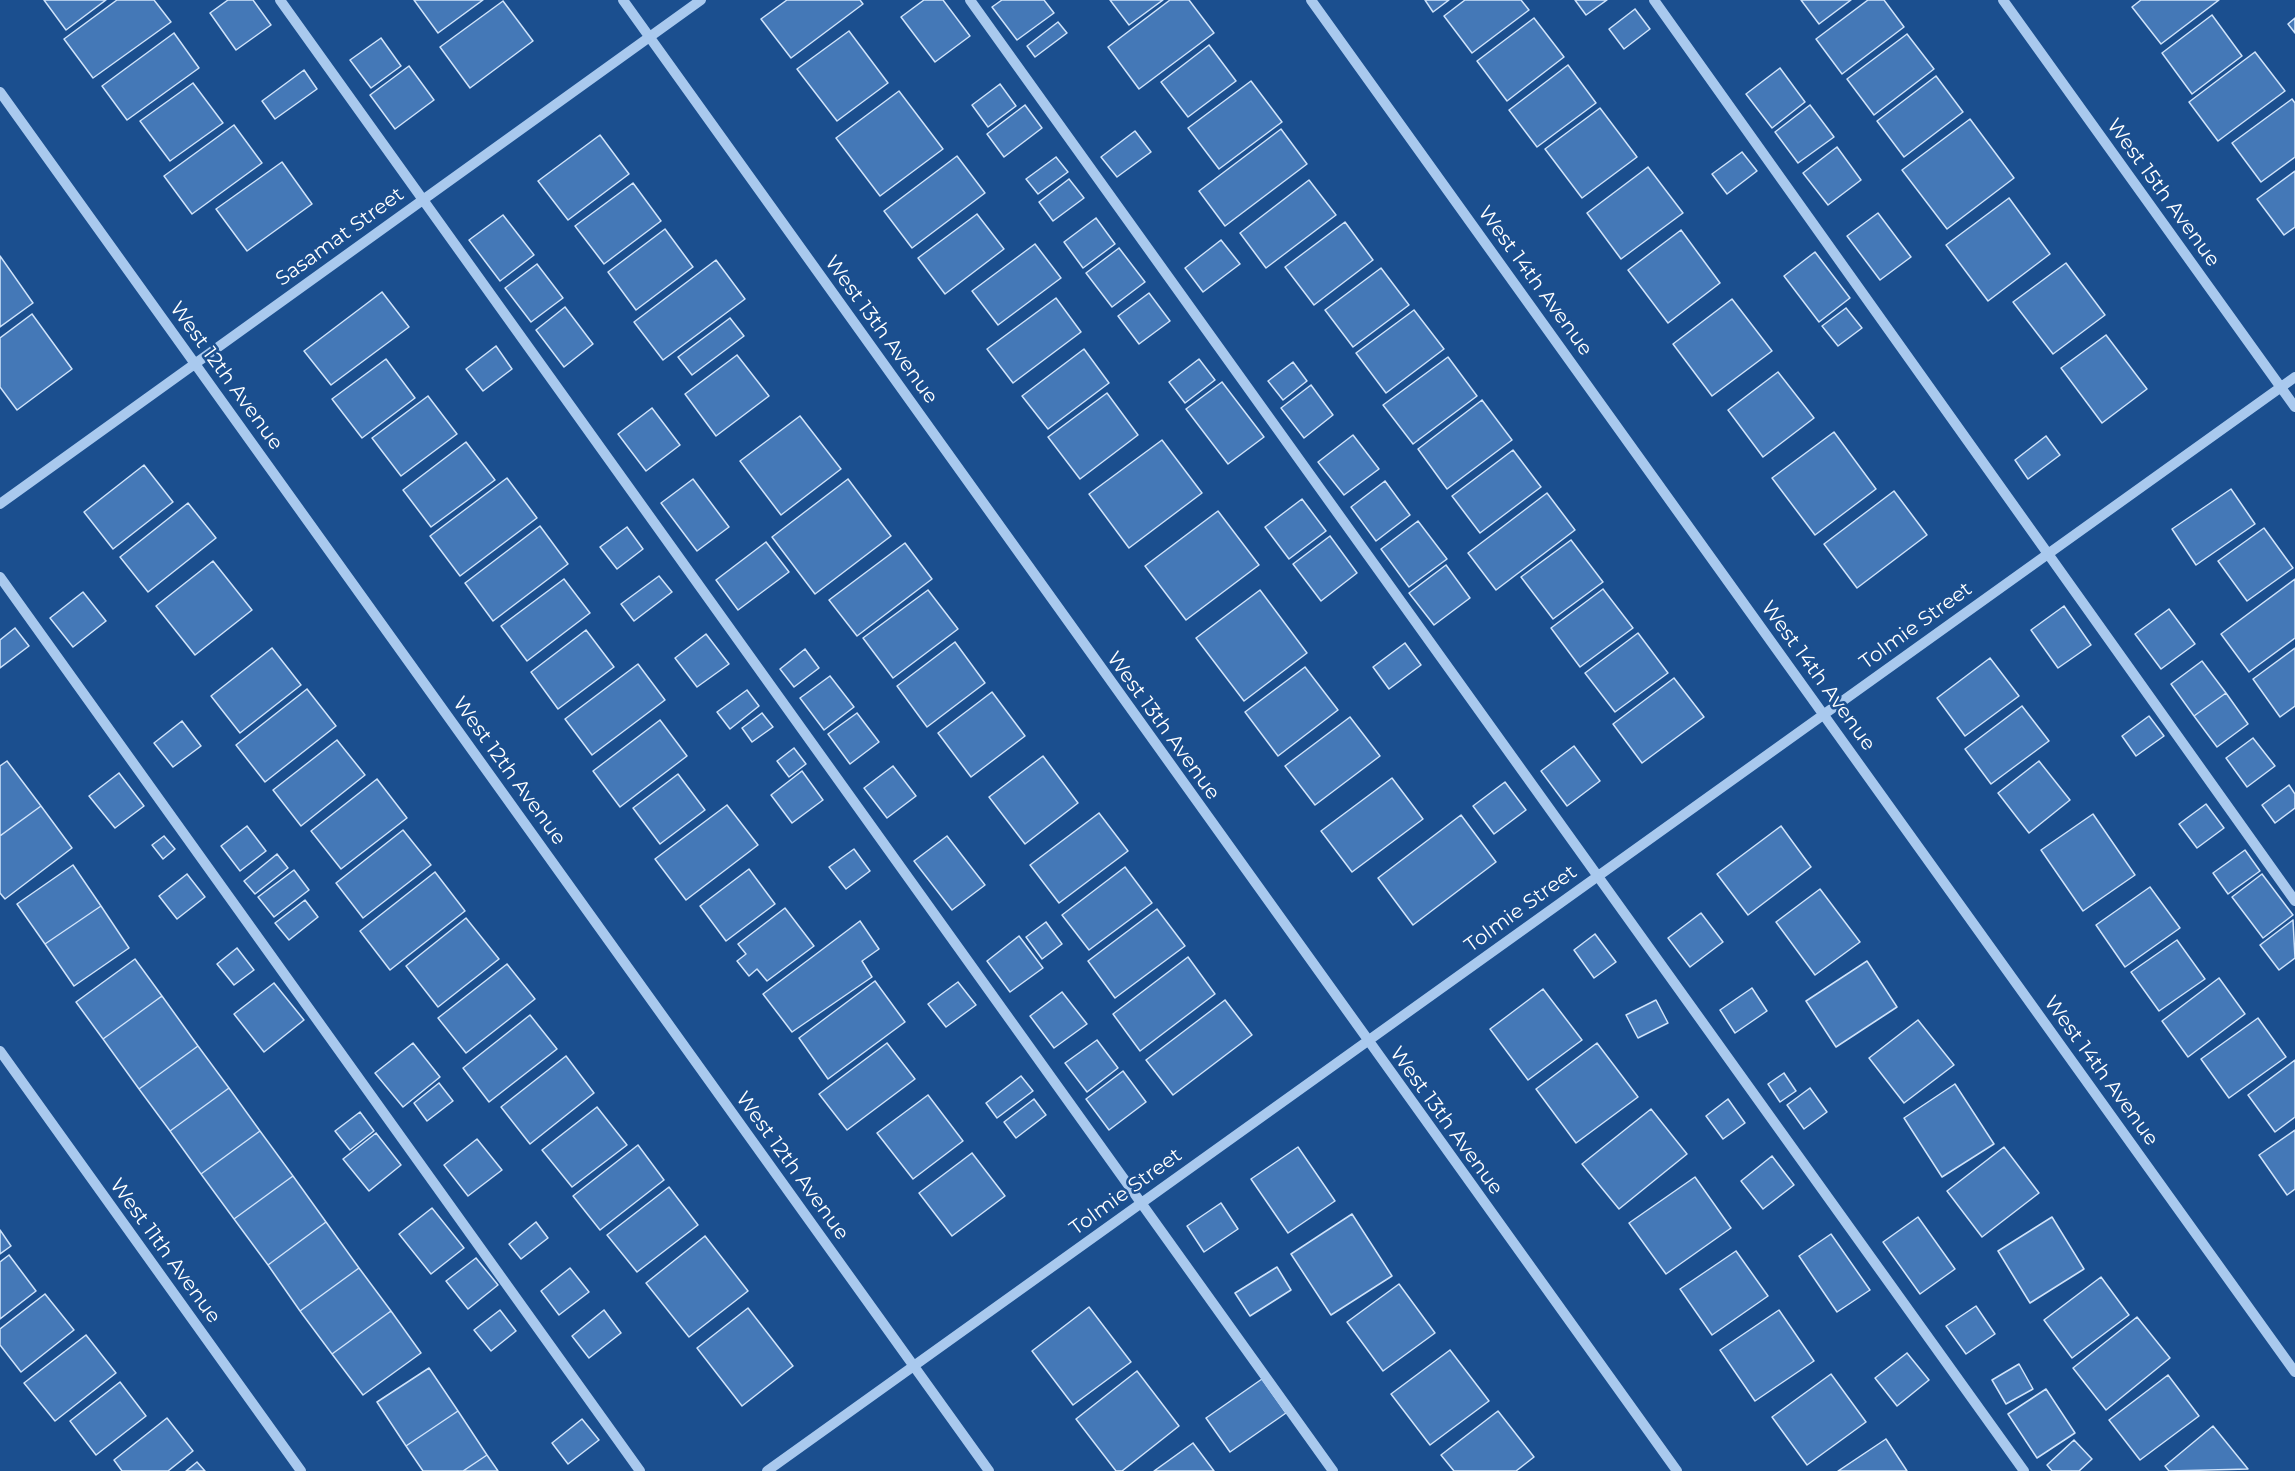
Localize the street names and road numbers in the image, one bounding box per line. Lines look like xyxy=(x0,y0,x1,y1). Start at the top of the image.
street label: West 15th Avenue xyxy=(2101,114,2225,272)
street label: Sasamat Street xyxy=(271,182,409,292)
street label: West 14th Avenue xyxy=(1473,201,1597,361)
street label: West 13th Avenue xyxy=(819,251,943,409)
street label: West 12th Avenue xyxy=(164,297,288,455)
street label: Tolmie Street xyxy=(1855,577,1977,675)
street label: West 14th Avenue xyxy=(1756,596,1880,756)
street label: West 13th Avenue xyxy=(1101,647,1225,805)
street label: West 12th Avenue xyxy=(447,692,571,850)
street label: Tolmie Street xyxy=(1460,860,1582,958)
street label: West 14th Avenue xyxy=(2039,991,2163,1151)
street label: West 13th Avenue xyxy=(1384,1042,1508,1200)
street label: West 12th Avenue xyxy=(730,1087,854,1245)
street label: Tolmie Street xyxy=(1065,1143,1187,1241)
street label: West 11th Avenue xyxy=(104,1174,226,1328)

